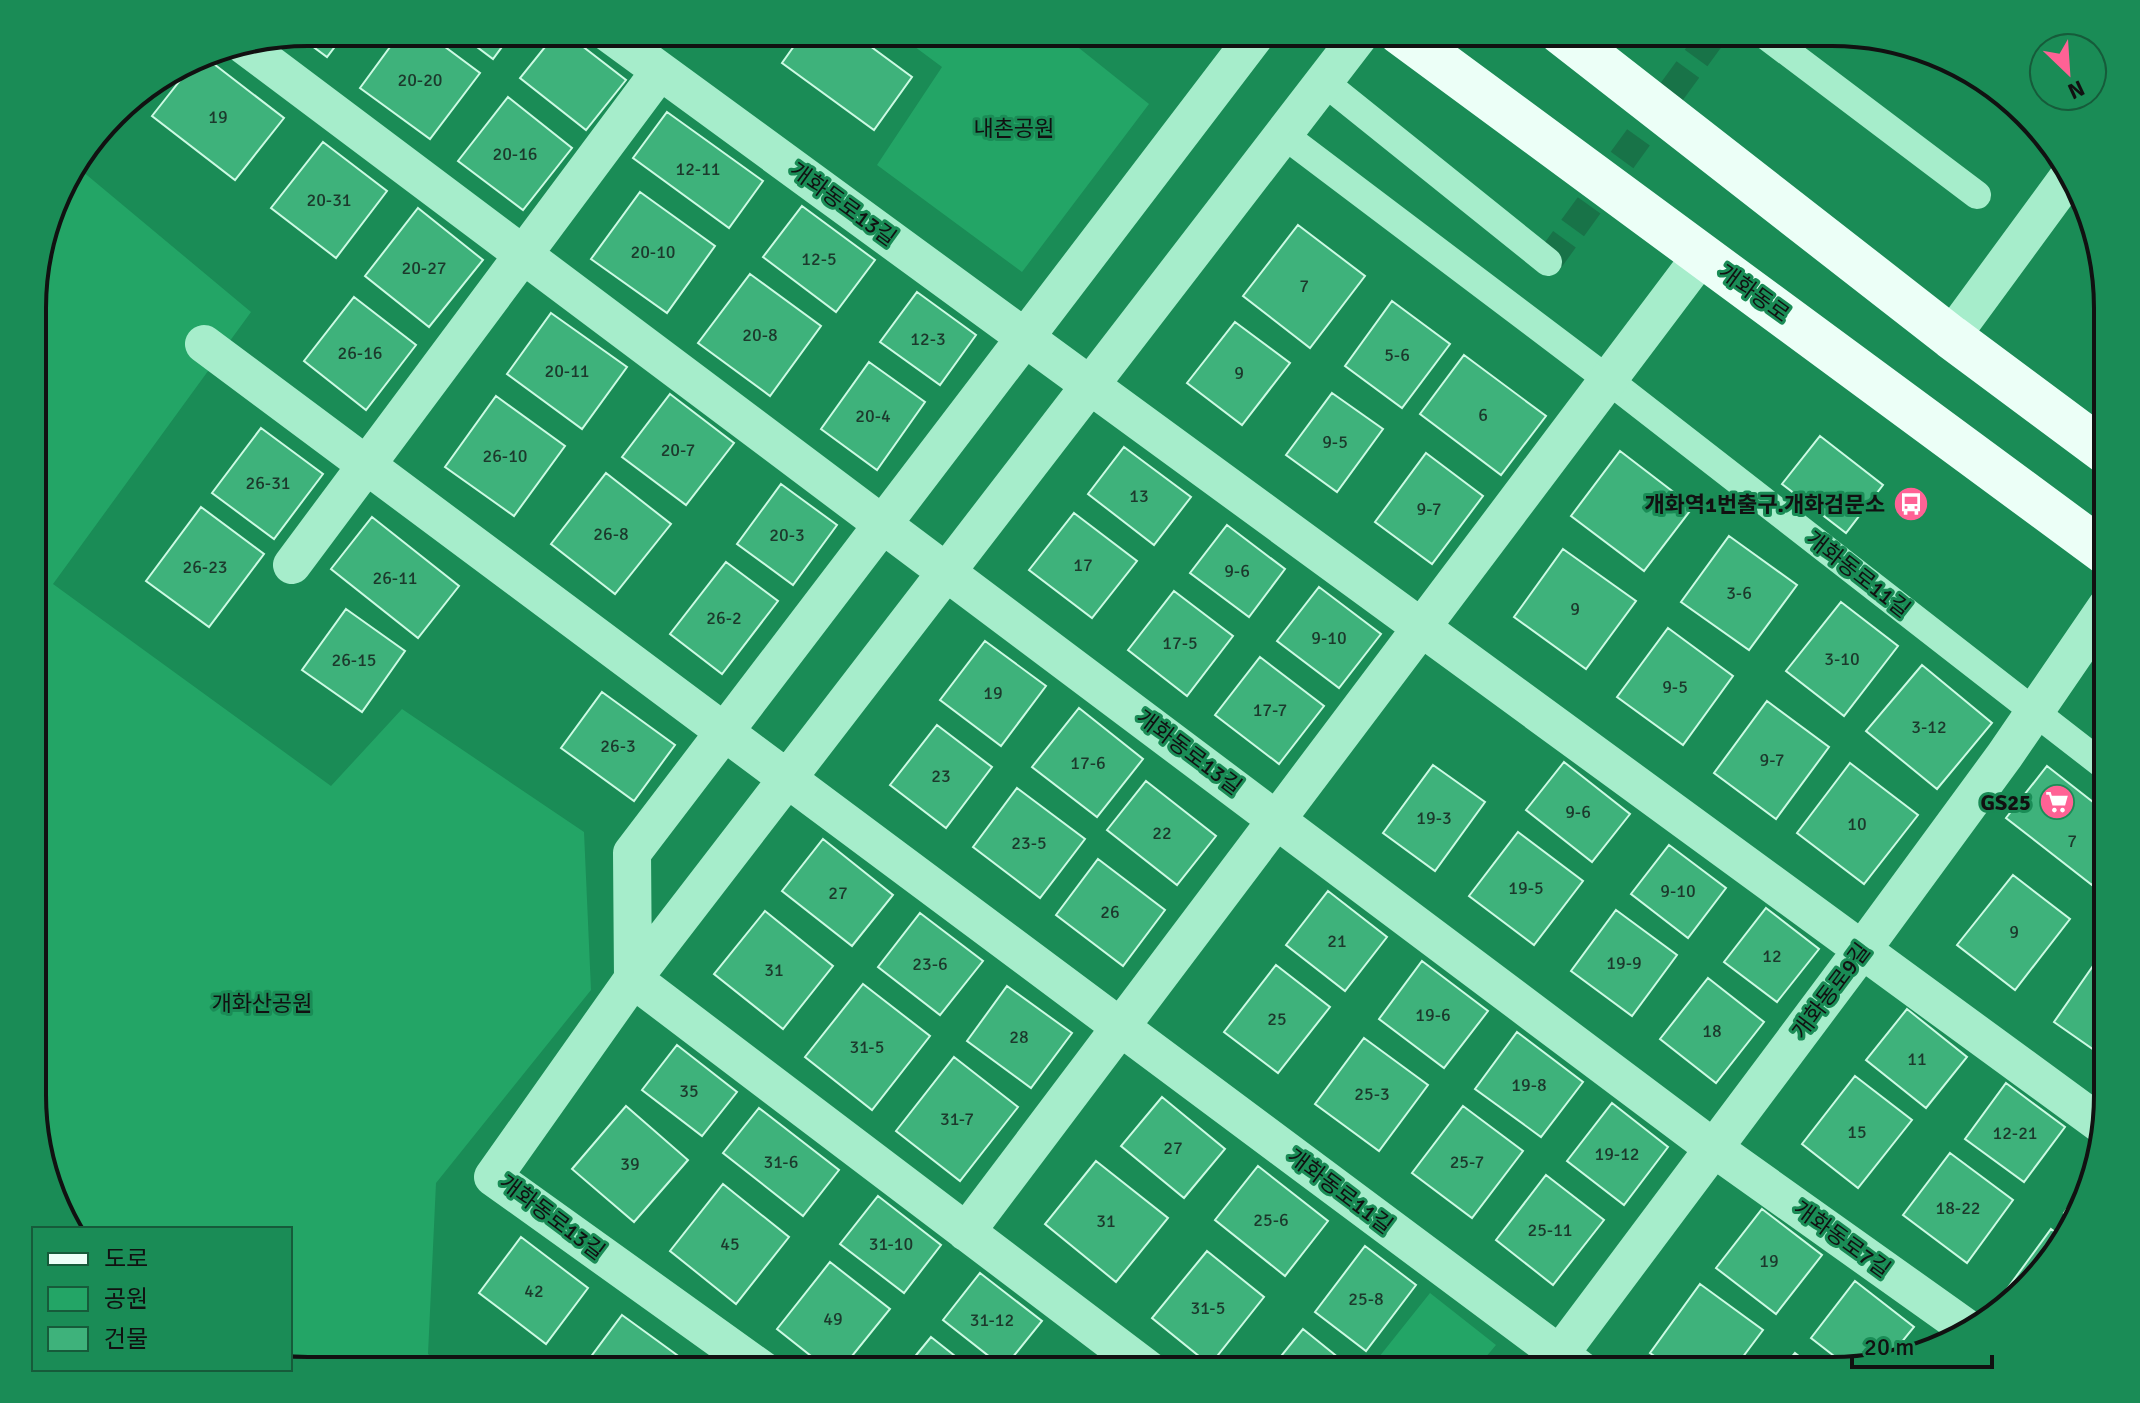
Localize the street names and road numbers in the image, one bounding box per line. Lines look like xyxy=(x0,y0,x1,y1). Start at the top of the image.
street label: 개화동로13길 xyxy=(785,156,901,252)
street label: 개화동로 xyxy=(1713,258,1795,328)
street label: 개화동로11길 xyxy=(1800,525,1916,623)
street label: 개화동로13길 xyxy=(1131,704,1247,800)
street label: 개화동로9길 xyxy=(1786,938,1876,1044)
street label: 개화동로11길 xyxy=(1282,1143,1398,1239)
street label: 개화동로13길 xyxy=(494,1169,610,1265)
street label: 개화동로7길 xyxy=(1788,1195,1896,1283)

